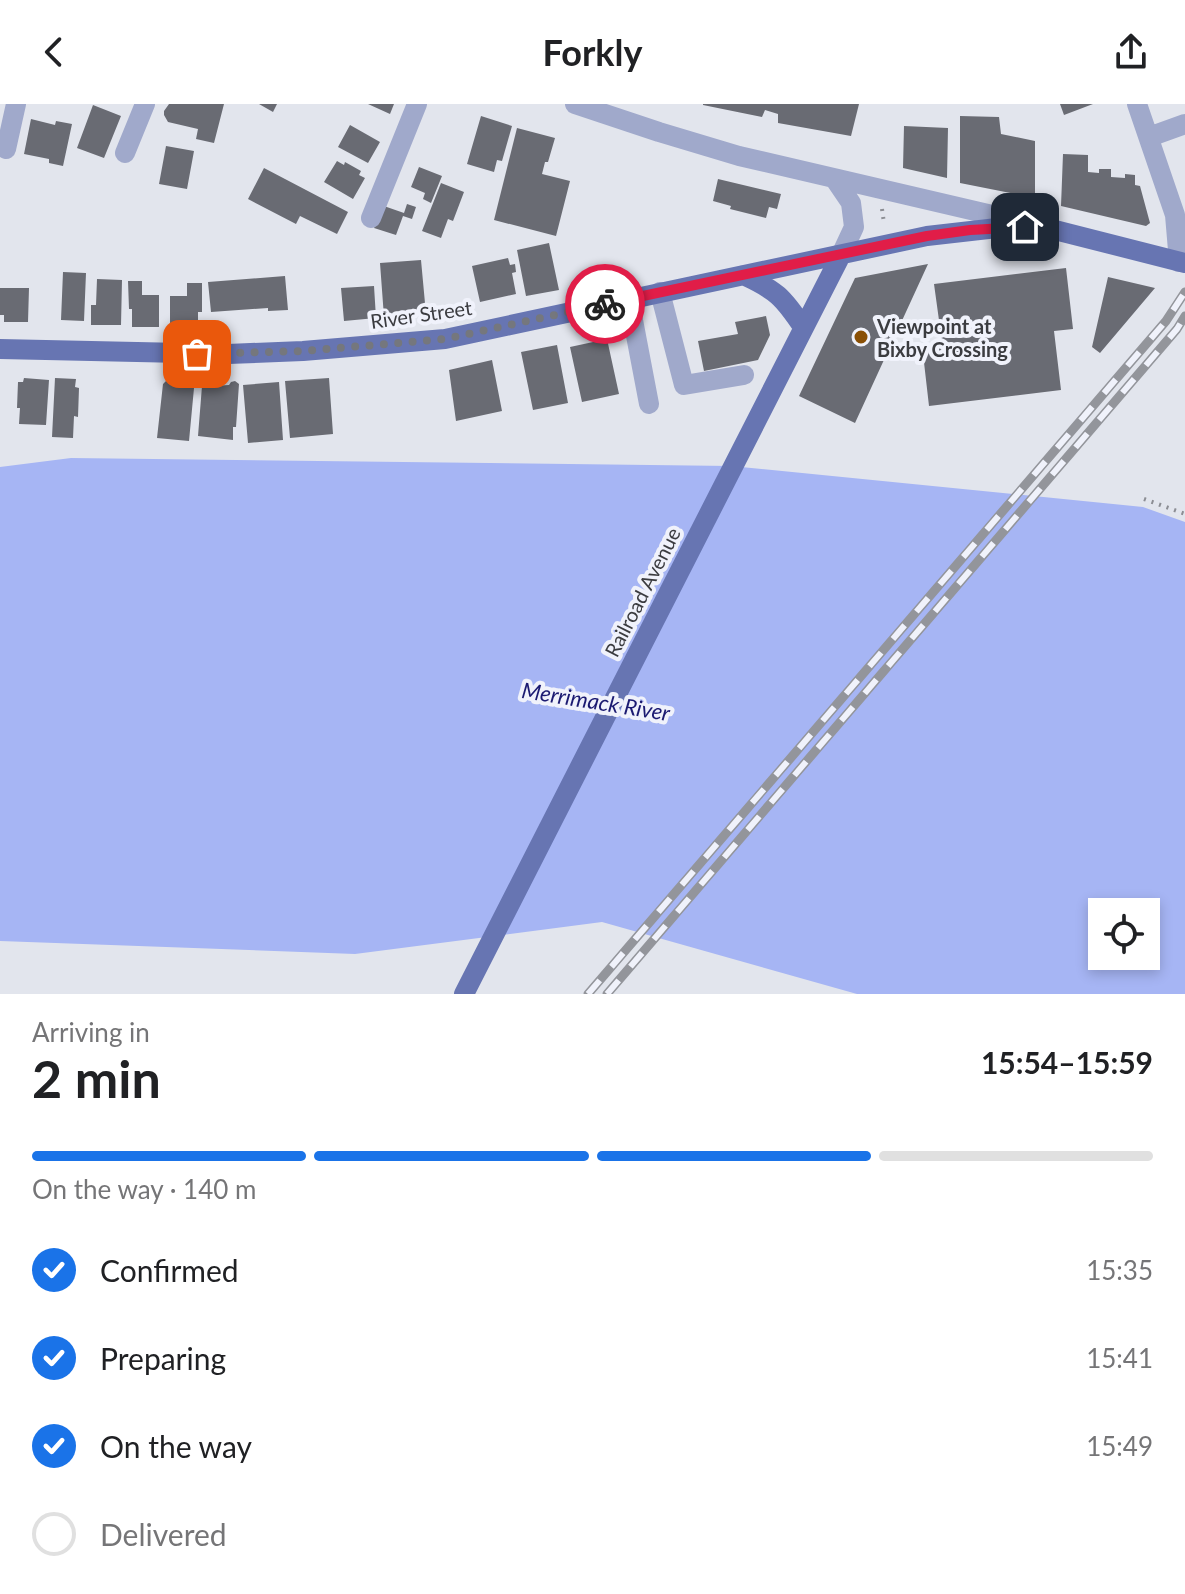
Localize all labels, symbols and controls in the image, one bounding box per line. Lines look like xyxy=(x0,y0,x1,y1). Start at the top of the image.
icon: back xyxy=(32,30,76,74)
text: Forkly xyxy=(542,30,643,74)
icon: share xyxy=(1109,30,1153,74)
pin xyxy=(991,193,1059,261)
icon: home xyxy=(1003,205,1047,249)
courier xyxy=(565,264,645,344)
icon: bike xyxy=(583,282,627,326)
street label: River Street xyxy=(369,295,473,333)
place label: Viewpoint at Bixby Crossing xyxy=(876,314,1008,361)
pin xyxy=(163,320,231,388)
marker: Viewpoint at Bixby Crossing xyxy=(852,328,870,346)
icon: bag xyxy=(175,332,219,376)
street label: Railroad Avenue xyxy=(599,523,685,661)
water label: Merrimack River xyxy=(520,676,672,726)
map controls xyxy=(1088,898,1160,970)
button: locate xyxy=(1088,898,1160,970)
text: Arriving in xyxy=(32,1016,150,1048)
text: 15:54–15:59 xyxy=(981,1044,1153,1080)
text: 2 min xyxy=(32,1047,161,1109)
text: On the way · 140 m xyxy=(32,1173,256,1205)
icon: check xyxy=(32,1248,76,1292)
text: Confirmed xyxy=(100,1252,239,1288)
text: 15:35 xyxy=(1086,1254,1153,1286)
icon: check xyxy=(32,1336,76,1380)
text: Preparing xyxy=(100,1340,226,1376)
text: 15:41 xyxy=(1086,1342,1153,1374)
icon: check xyxy=(32,1424,76,1468)
text: On the way xyxy=(100,1428,252,1464)
text: 15:49 xyxy=(1086,1430,1153,1462)
text: Delivered xyxy=(100,1516,227,1552)

